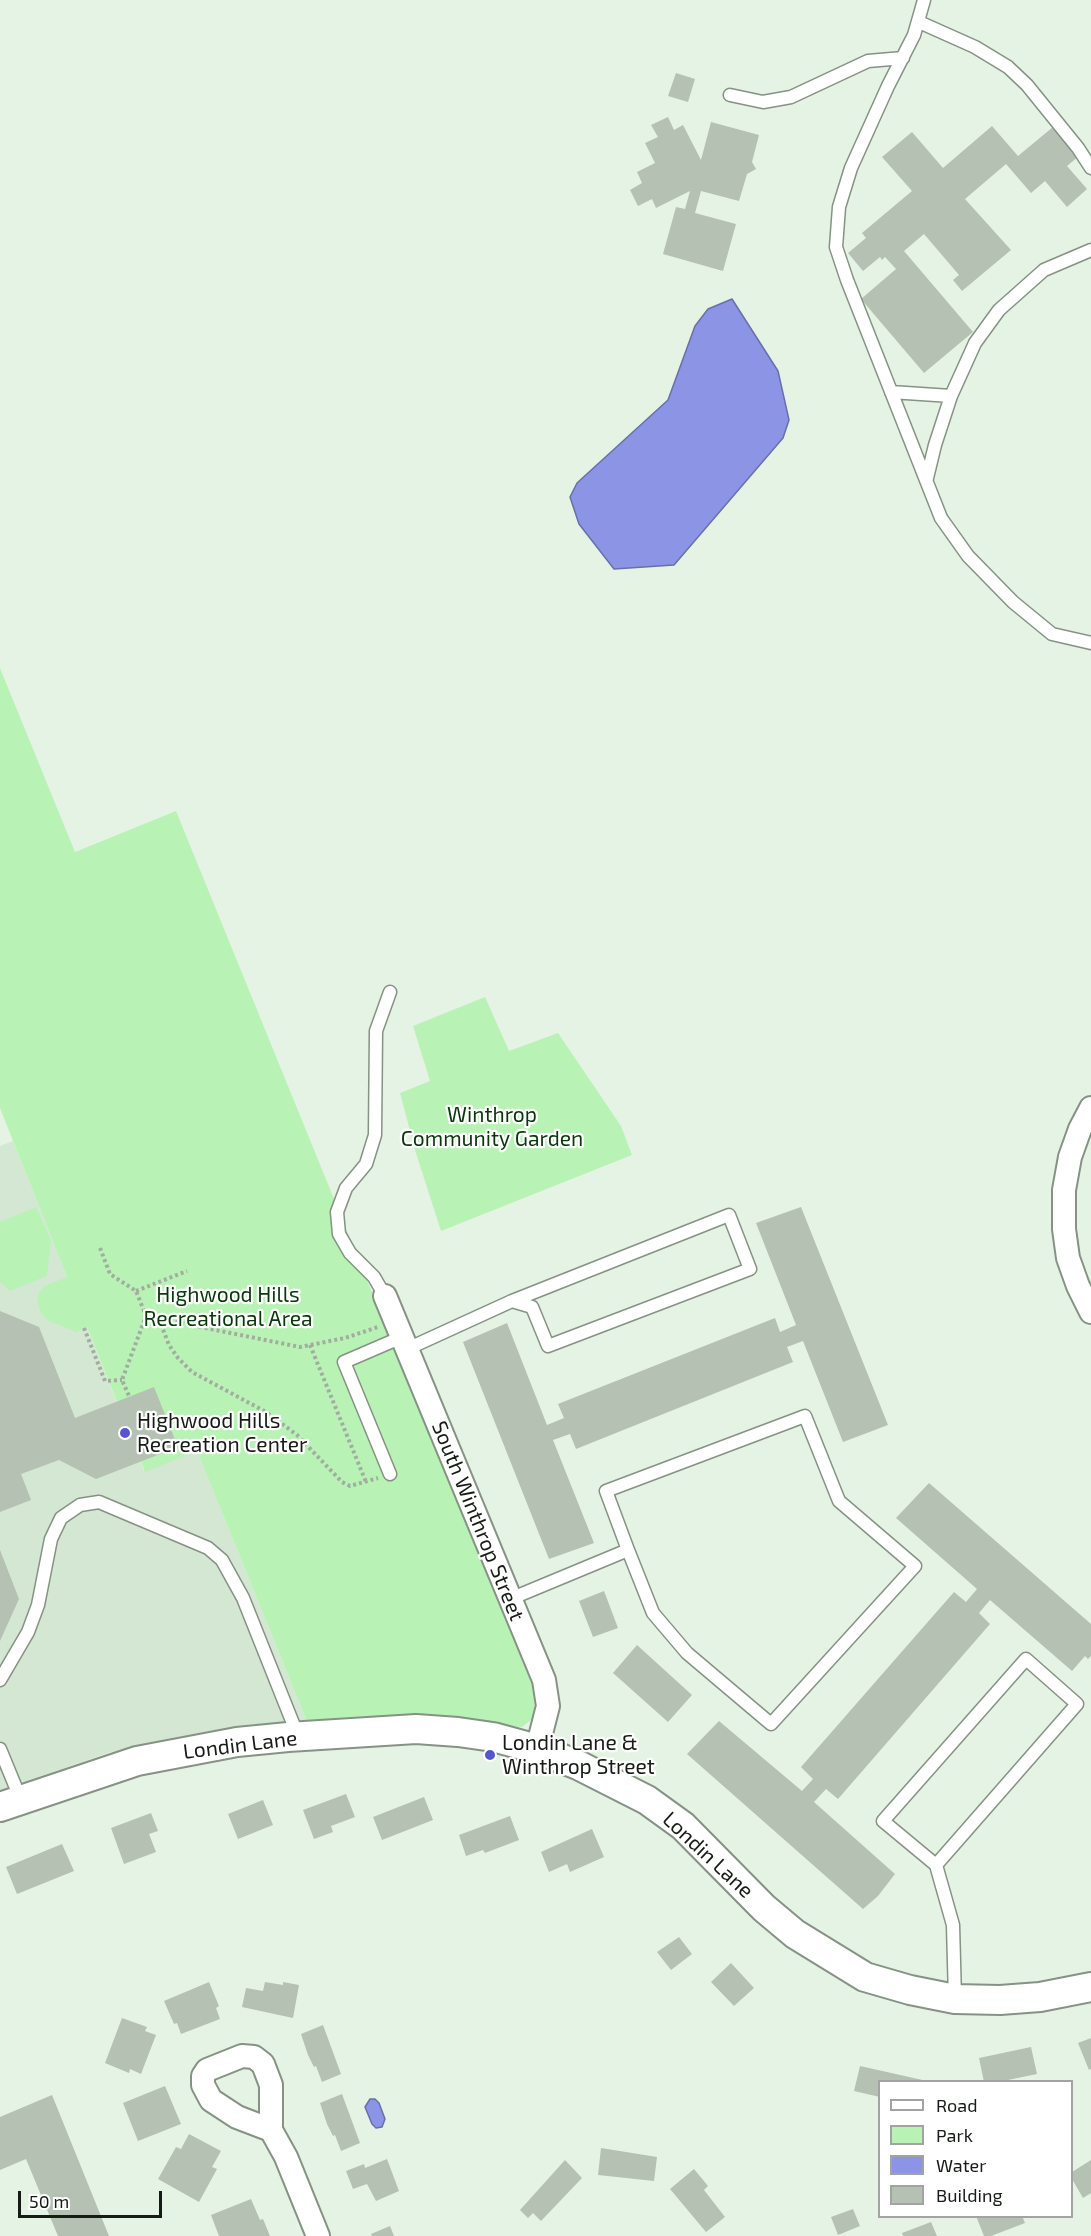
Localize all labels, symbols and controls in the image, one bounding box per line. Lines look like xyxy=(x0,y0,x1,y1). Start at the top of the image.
park label: Winthrop Community Garden xyxy=(401,1102,583,1152)
park label: Highwood Hills Recreational Area xyxy=(143,1282,313,1332)
place label: Highwood Hills Recreation Center xyxy=(137,1408,308,1458)
street label: South Winthrop Street xyxy=(426,1417,530,1625)
marker: Highwood Hills Recreation Center xyxy=(118,1426,132,1440)
street label: Londin Lane xyxy=(181,1725,299,1765)
place label: Londin Lane & Winthrop Street xyxy=(502,1730,655,1780)
marker: Londin Lane & Winthrop Street xyxy=(483,1748,497,1762)
street label: Londin Lane xyxy=(657,1807,759,1903)
legend xyxy=(878,2080,1073,2218)
text: Road xyxy=(936,2094,977,2116)
text: Park xyxy=(936,2124,973,2146)
text: Water xyxy=(936,2154,986,2176)
scale bar xyxy=(21,2179,165,2217)
text: Building xyxy=(936,2184,1003,2206)
text: 50 m xyxy=(29,2190,69,2212)

